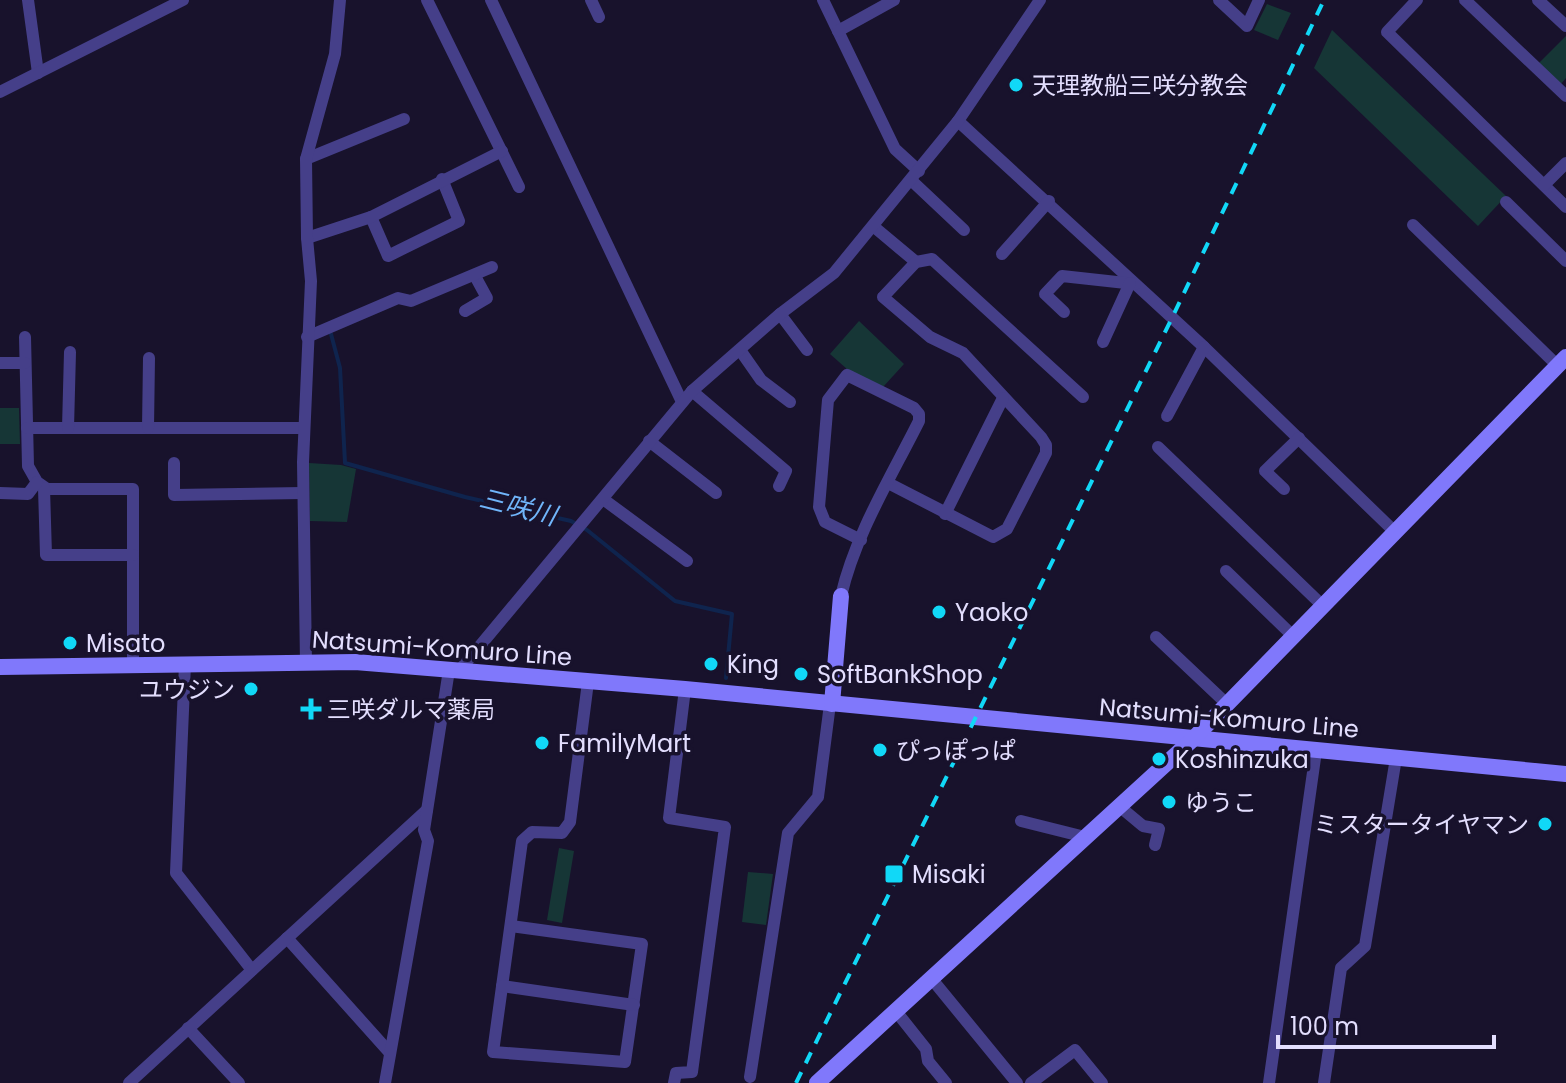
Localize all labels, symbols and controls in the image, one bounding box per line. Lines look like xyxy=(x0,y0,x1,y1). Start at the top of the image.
place label: 天理教船三咲分教会 xyxy=(1032,69,1248,102)
marker: 天理教船三咲分教会 xyxy=(1007,76,1025,94)
water label: 三咲川 xyxy=(476,480,563,535)
place label: Yaoko xyxy=(955,596,1028,629)
marker: Yaoko xyxy=(930,603,948,621)
street label: Natsumi-Komuro Line xyxy=(311,622,573,674)
place label: Misato xyxy=(86,627,165,660)
marker: Misato xyxy=(61,634,79,652)
place label: King xyxy=(727,648,779,681)
marker: King xyxy=(702,655,720,673)
place label: SoftBankShop xyxy=(817,658,983,691)
marker: SoftBankShop xyxy=(792,665,810,683)
place label: ユウジン xyxy=(139,673,235,706)
marker: ユウジン xyxy=(242,680,260,698)
street label: Natsumi-Komuro Line xyxy=(1098,690,1360,746)
place label: 三咲ダルマ薬局 xyxy=(327,693,495,726)
marker: 三咲ダルマ薬局 xyxy=(302,700,320,718)
place label: FamilyMart xyxy=(558,727,691,760)
marker: FamilyMart xyxy=(533,734,551,752)
place label: ぴっぽっぱ xyxy=(896,734,1016,767)
marker: ぴっぽっぱ xyxy=(871,741,889,759)
place label: Koshinzuka xyxy=(1175,743,1309,776)
marker: Koshinzuka xyxy=(1150,750,1168,768)
place label: ゆうこ xyxy=(1185,786,1257,819)
marker: ゆうこ xyxy=(1160,793,1178,811)
place label: ミスタータイヤマン xyxy=(1314,808,1529,841)
marker: ミスタータイヤマン xyxy=(1536,815,1554,833)
place label: Misaki xyxy=(912,858,986,891)
marker: Misaki xyxy=(883,863,905,885)
scale bar xyxy=(1278,999,1494,1049)
text: 100 m xyxy=(1290,1010,1359,1043)

